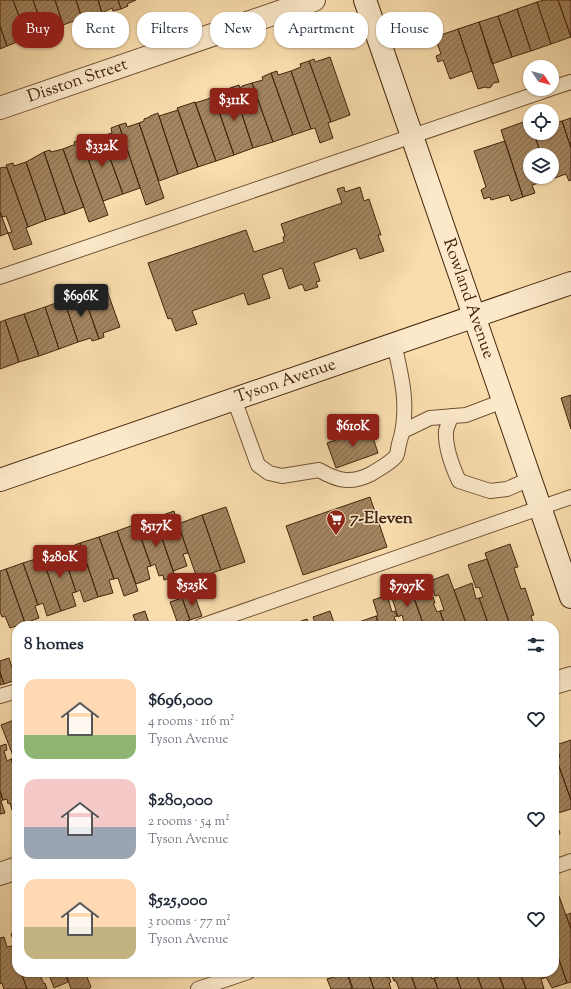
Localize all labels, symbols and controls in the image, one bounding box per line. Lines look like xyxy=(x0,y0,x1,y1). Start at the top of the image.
chip: Buy xyxy=(12,12,64,48)
chip: Rent xyxy=(72,12,129,48)
chip: Filters xyxy=(137,12,202,48)
chip: New xyxy=(210,12,266,48)
chip: Apartment xyxy=(274,12,368,48)
chip: House xyxy=(376,12,443,48)
street label: Disston Street xyxy=(24,53,131,110)
north arrow xyxy=(523,60,559,96)
map controls xyxy=(523,60,559,184)
pin: $311K xyxy=(206,88,262,122)
text: $311K xyxy=(219,92,249,110)
button: locate xyxy=(523,104,559,140)
pin: $332K xyxy=(74,134,130,168)
text: $332K xyxy=(86,138,118,156)
button: layers xyxy=(523,148,559,184)
street label: Rowland Avenue xyxy=(436,235,500,362)
pin: $696K xyxy=(53,284,109,318)
text: $696K xyxy=(63,288,99,306)
street label: Tyson Avenue xyxy=(232,353,339,410)
pin: $610K xyxy=(325,414,381,448)
text: $610K xyxy=(336,418,370,436)
place label: 7-Eleven xyxy=(350,507,414,531)
supermarket icon: 7-Eleven xyxy=(325,508,347,536)
pin: $517K xyxy=(128,514,184,548)
text: $517K xyxy=(140,518,172,536)
pin: $280K xyxy=(32,545,88,579)
text: $280K xyxy=(42,549,78,567)
pin: $525K xyxy=(164,573,220,607)
pin: $797K xyxy=(379,574,435,608)
text: $525K xyxy=(176,577,208,595)
text: $797K xyxy=(389,578,425,596)
text: 8 homes xyxy=(24,633,84,657)
icon: filters xyxy=(525,634,547,656)
text: $696,000 xyxy=(148,689,213,713)
icon: home xyxy=(56,695,104,743)
icon: heart xyxy=(525,708,547,730)
text: 4 rooms · 116 m² xyxy=(148,713,234,731)
text: Tyson Avenue xyxy=(148,731,229,749)
text: $280,000 xyxy=(148,789,213,813)
icon: home xyxy=(56,795,104,843)
icon: heart xyxy=(525,808,547,830)
text: 2 rooms · 54 m² xyxy=(148,813,230,831)
text: Tyson Avenue xyxy=(148,831,229,849)
text: $525,000 xyxy=(148,889,207,913)
icon: home xyxy=(56,895,104,943)
icon: heart xyxy=(525,908,547,930)
text: 3 rooms · 77 m² xyxy=(148,913,231,931)
text: Tyson Avenue xyxy=(148,931,229,949)

